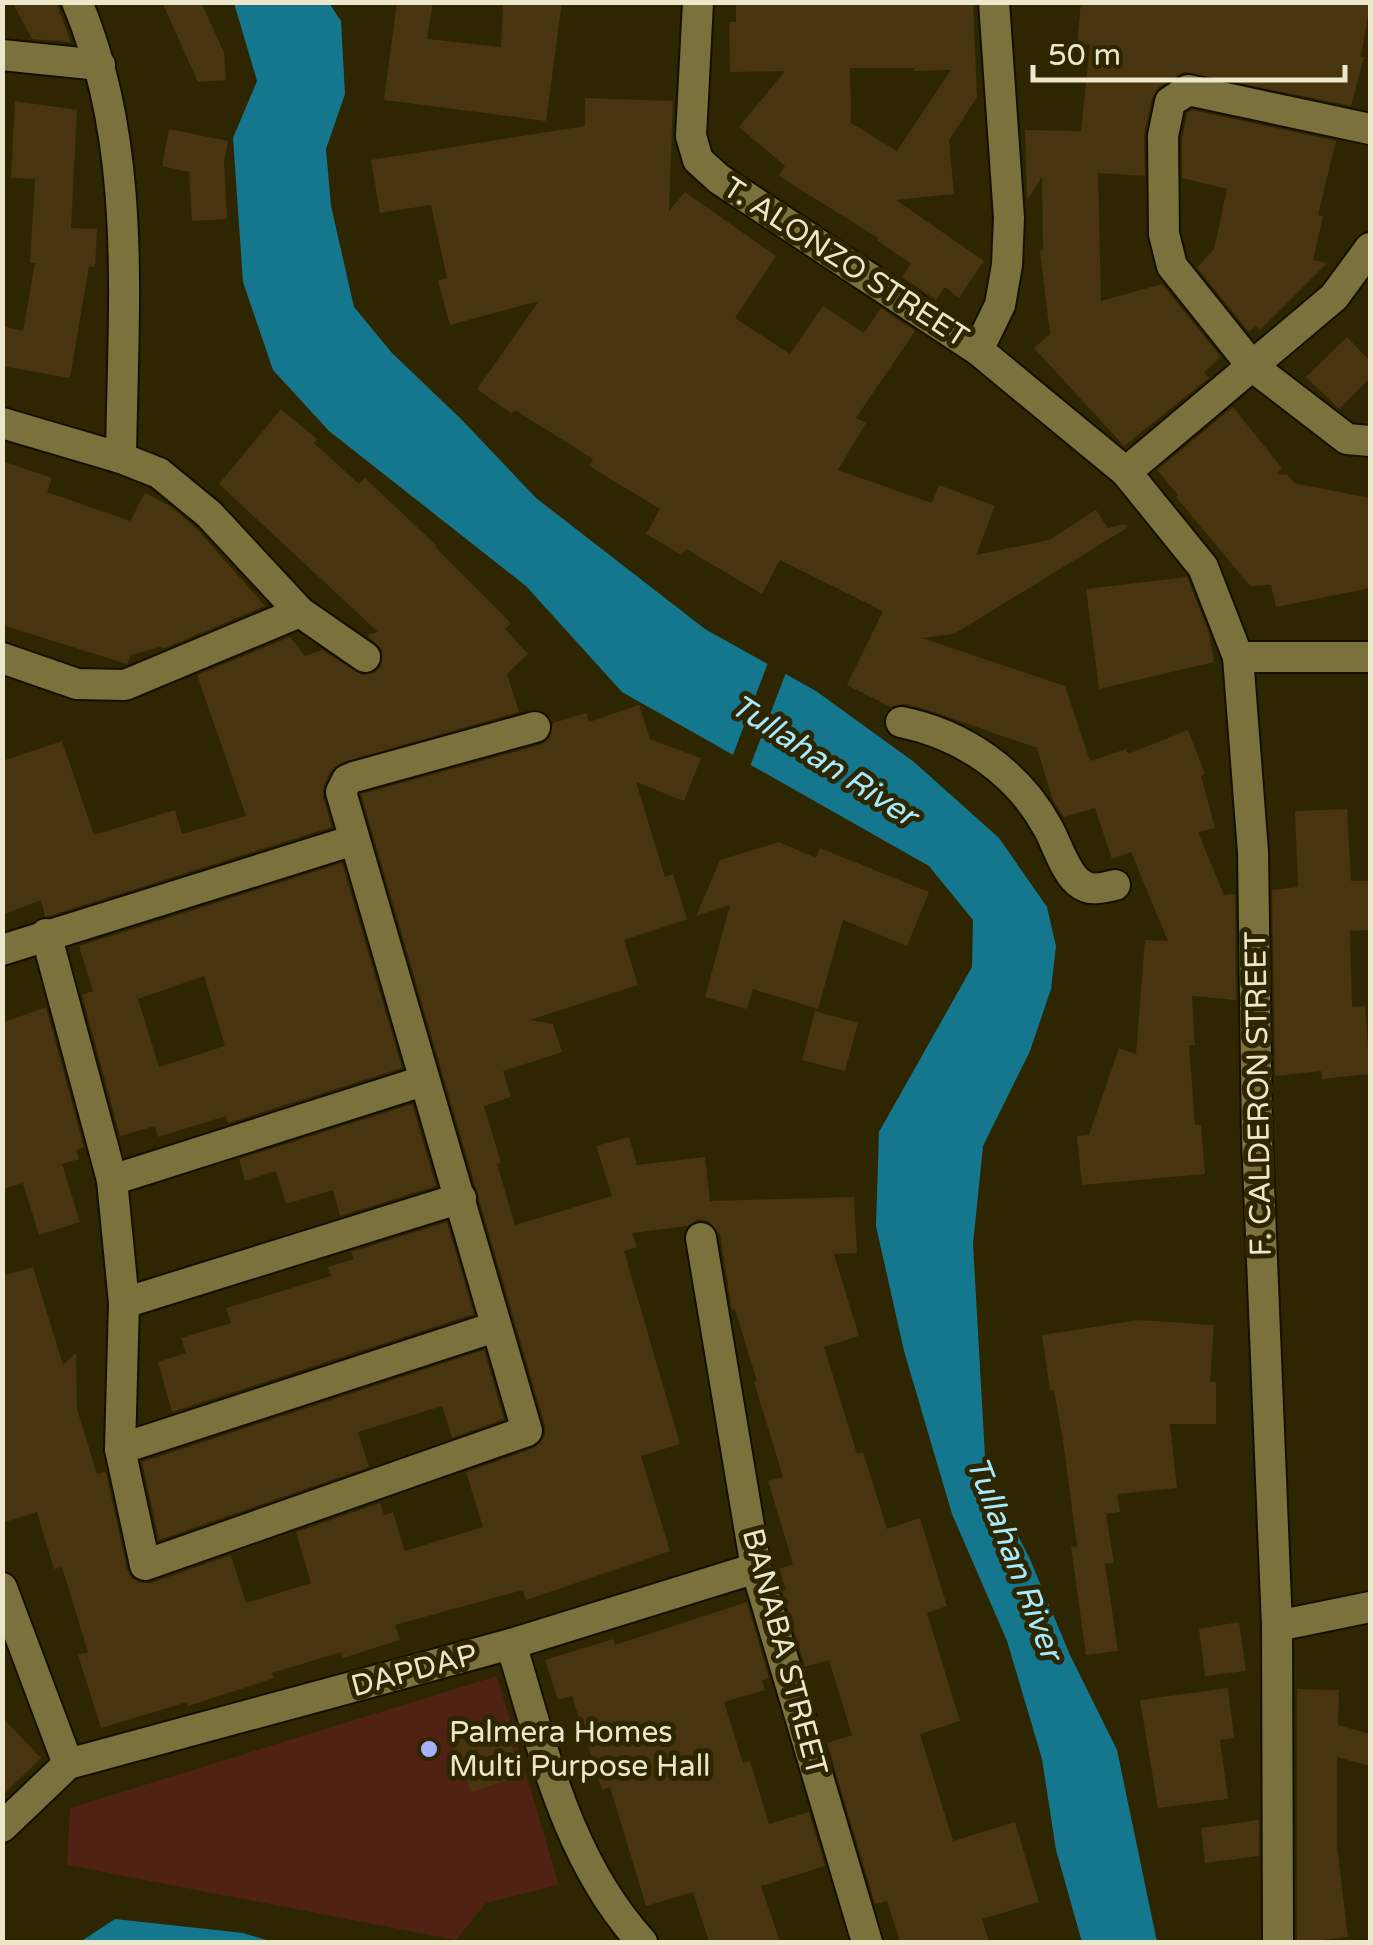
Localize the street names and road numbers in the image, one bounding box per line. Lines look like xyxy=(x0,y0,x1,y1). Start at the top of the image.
street label: T. ALONZO STREET xyxy=(716,169,975,356)
street label: F. CALDERON STREET xyxy=(1237,931,1280,1257)
street label: BANABA STREET xyxy=(734,1525,835,1780)
street label: DAPDAP xyxy=(347,1636,481,1705)

